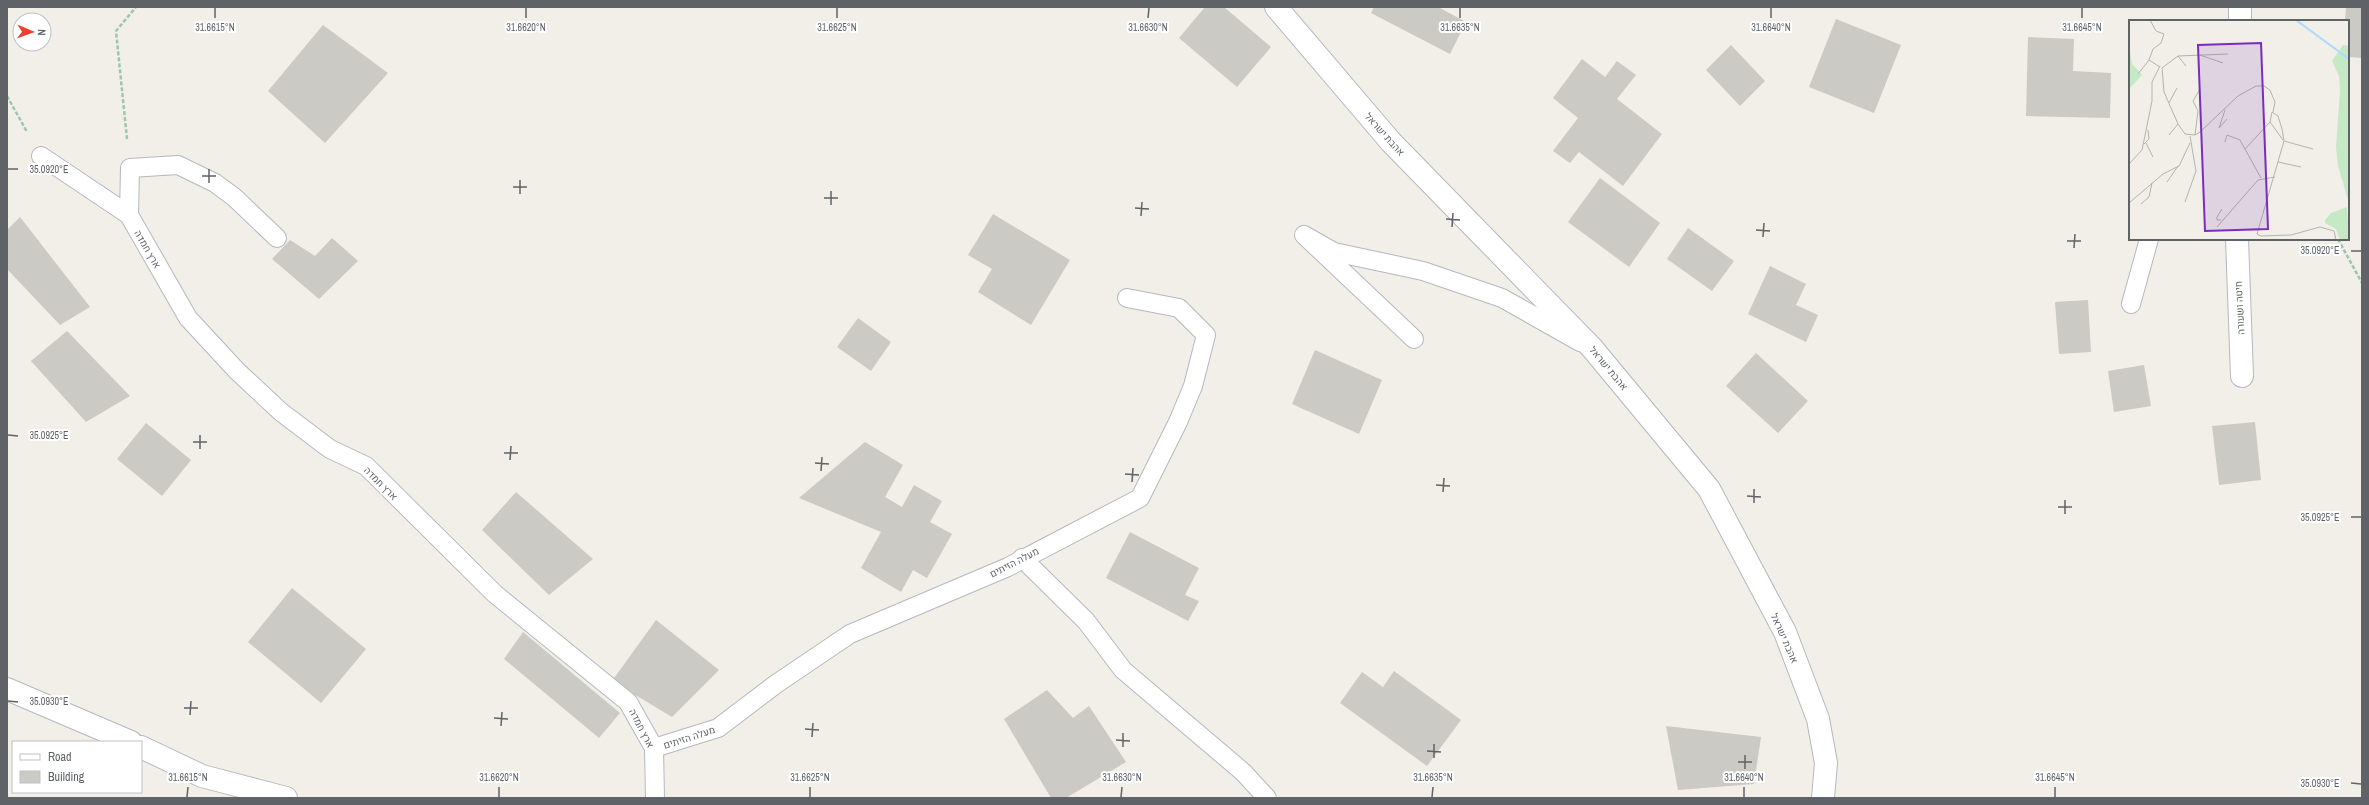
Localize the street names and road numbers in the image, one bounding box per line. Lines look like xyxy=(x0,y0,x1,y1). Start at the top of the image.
street label: אהבת ישראל xyxy=(1362,110,1407,159)
street label: ארץ חמדה xyxy=(131,228,164,271)
street label: חיטה ושעורה xyxy=(2232,281,2247,335)
street label: אהבת ישראל xyxy=(1586,344,1631,393)
street label: ארץ חמדה xyxy=(361,464,400,503)
street label: מעלה הזיתים xyxy=(987,545,1041,580)
street label: אהבת ישראל xyxy=(1768,611,1801,665)
street label: ארץ חמדה xyxy=(626,706,657,750)
street label: מעלה הזיתים xyxy=(662,723,717,752)

